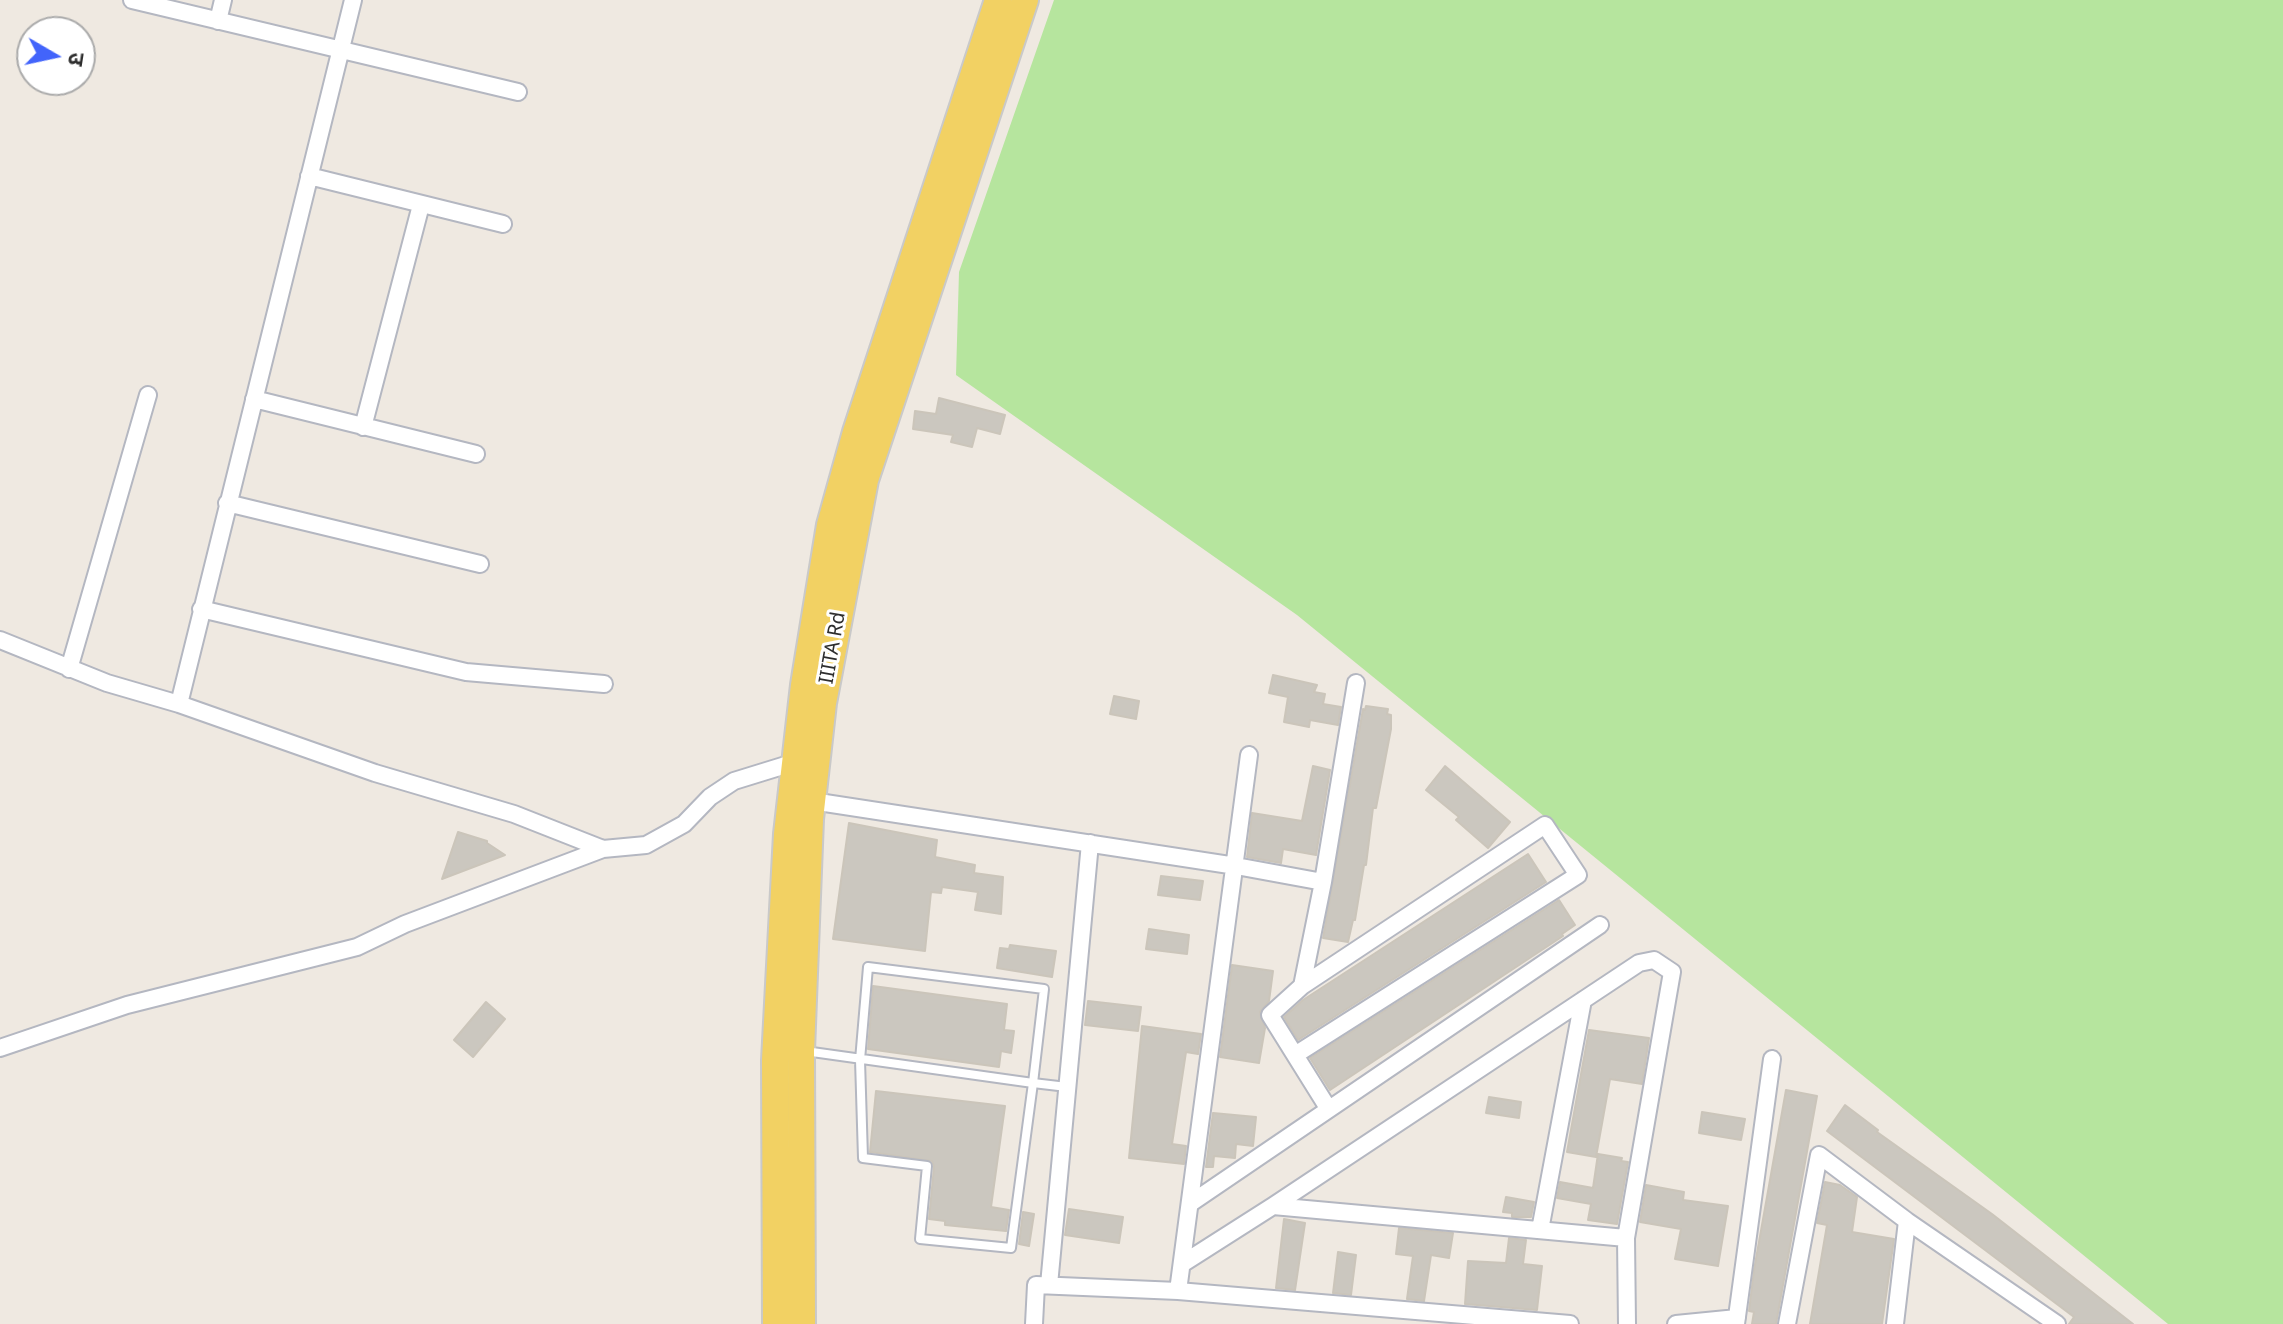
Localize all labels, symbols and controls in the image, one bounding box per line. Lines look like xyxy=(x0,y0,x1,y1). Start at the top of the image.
north arrow xyxy=(16,16,96,96)
text: उ xyxy=(62,51,94,68)
street label: IIITA Rd xyxy=(815,610,851,686)

